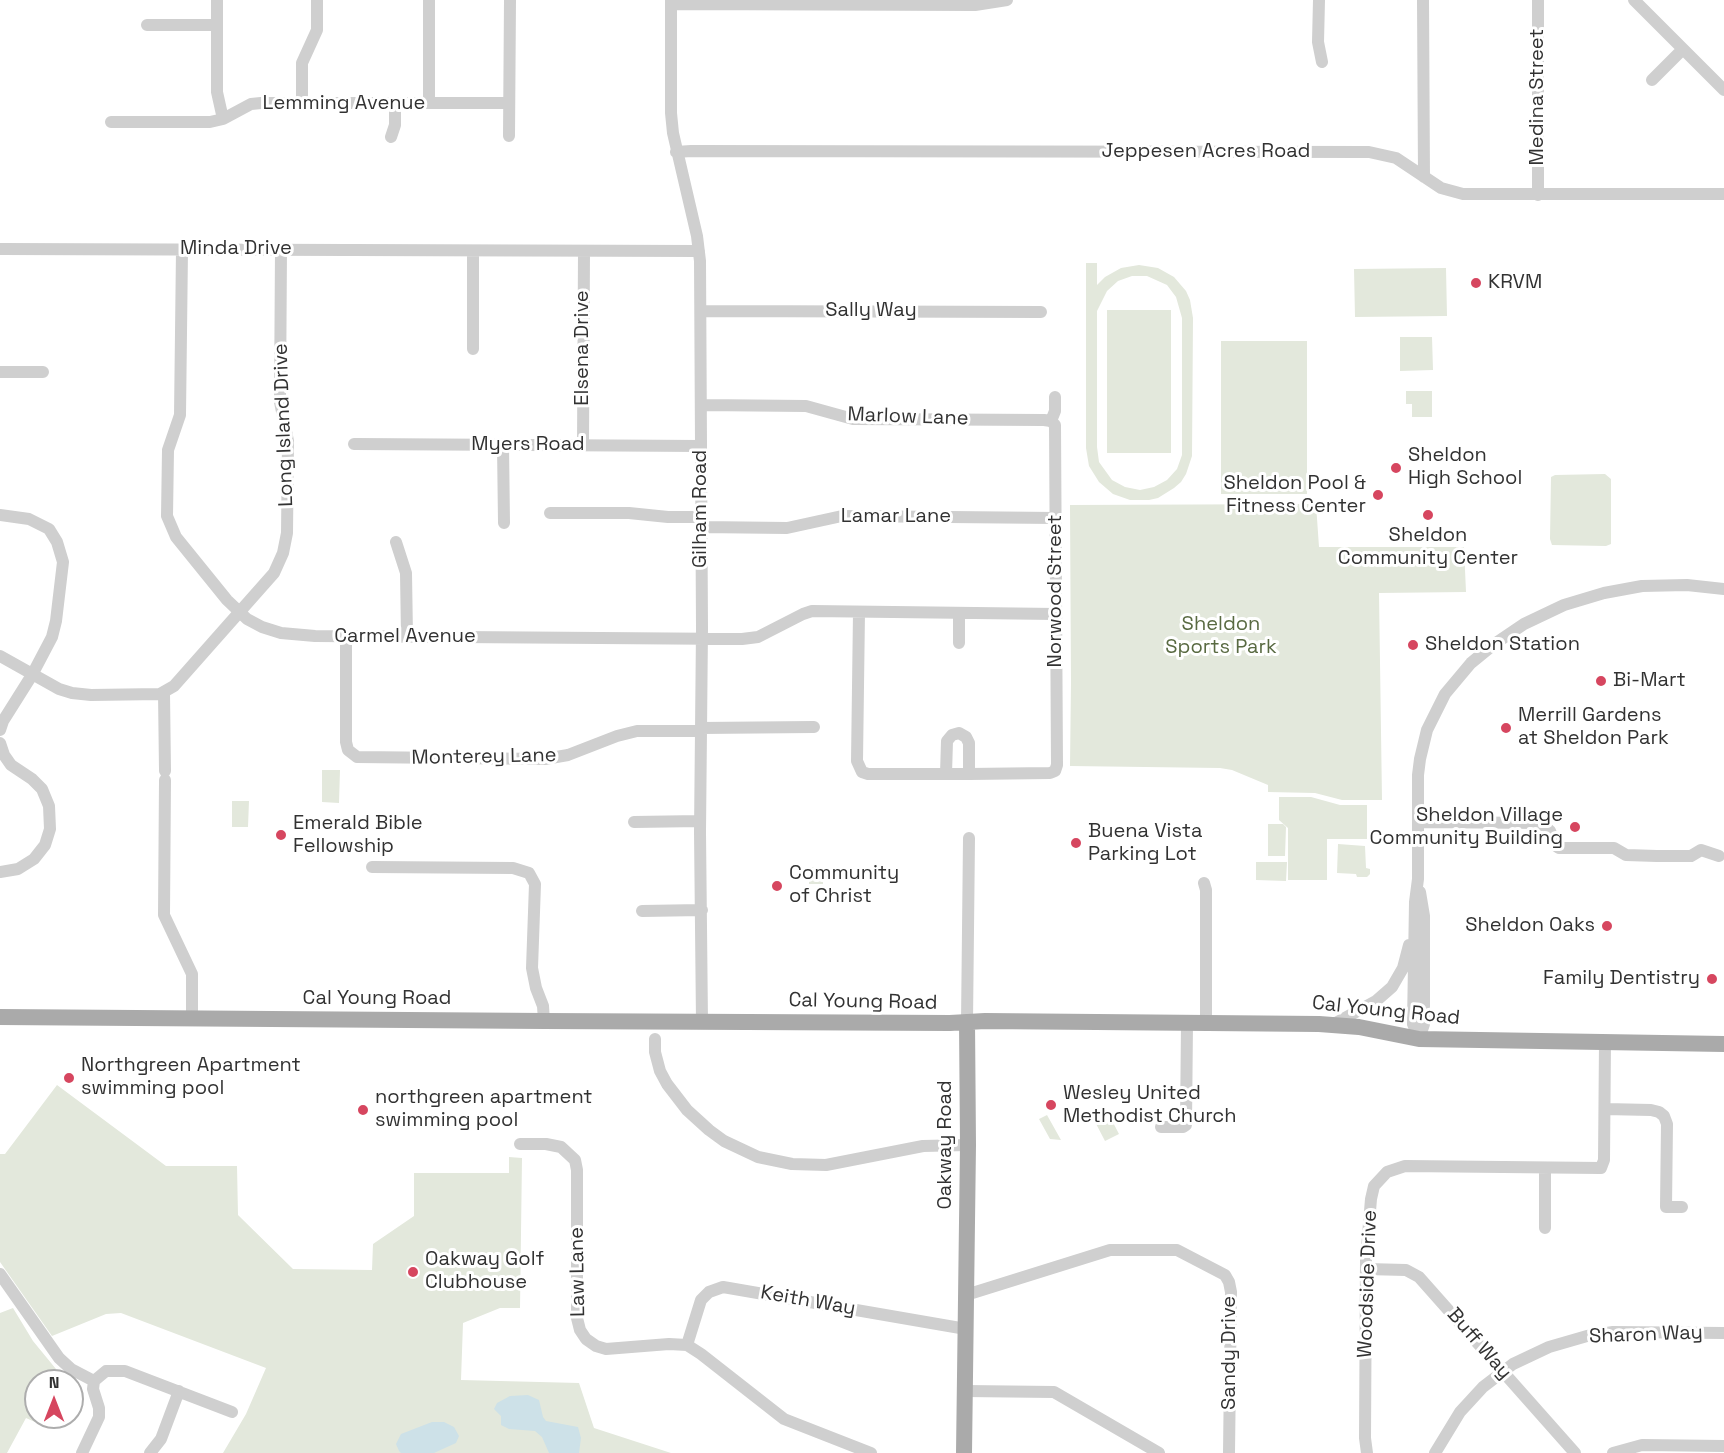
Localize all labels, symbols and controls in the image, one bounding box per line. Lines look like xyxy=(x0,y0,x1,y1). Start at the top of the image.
street label: Medina Street xyxy=(1526,29,1550,165)
street label: Lemming Avenue xyxy=(263,92,425,116)
street label: Jeppesen Acres Road xyxy=(1102,140,1310,164)
street label: Minda Drive xyxy=(180,237,292,261)
place label: KRVM xyxy=(1488,271,1542,295)
marker: KRVM xyxy=(1469,276,1483,290)
street label: Elsena Drive xyxy=(571,290,595,406)
street label: Sally Way xyxy=(825,299,917,323)
street label: Long Island Drive xyxy=(269,343,299,507)
street label: Marlow Lane xyxy=(847,403,969,431)
street label: Myers Road xyxy=(471,433,585,457)
place label: Sheldon High School xyxy=(1408,444,1522,491)
street label: Gilham Road xyxy=(689,450,713,568)
marker: Sheldon High School xyxy=(1389,461,1403,475)
place label: Sheldon Pool & Fitness Center xyxy=(1224,472,1366,519)
marker: Sheldon Pool & Fitness Center xyxy=(1371,488,1385,502)
street label: Lamar Lane xyxy=(841,505,951,529)
marker: Sheldon Community Center xyxy=(1421,508,1435,522)
street label: Norwood Street xyxy=(1044,515,1068,667)
place label: Sheldon Community Center xyxy=(1338,524,1518,571)
park label: Sheldon Sports Park xyxy=(1165,613,1277,660)
street label: Carmel Avenue xyxy=(334,625,476,649)
place label: Sheldon Station xyxy=(1425,633,1580,657)
marker: Sheldon Station xyxy=(1406,638,1420,652)
place label: Bi-Mart xyxy=(1613,669,1686,693)
marker: Bi-Mart xyxy=(1594,674,1608,688)
place label: Merrill Gardens at Sheldon Park xyxy=(1518,704,1669,751)
marker: Merrill Gardens at Sheldon Park xyxy=(1499,721,1513,735)
street label: Monterey Lane xyxy=(411,744,557,770)
place label: Sheldon Village Community Building xyxy=(1369,804,1563,851)
place label: Emerald Bible Fellowship xyxy=(293,812,423,859)
place label: Buena Vista Parking Lot xyxy=(1088,820,1202,867)
marker: Sheldon Village Community Building xyxy=(1568,820,1582,834)
marker: Emerald Bible Fellowship xyxy=(274,828,288,842)
marker: Buena Vista Parking Lot xyxy=(1069,836,1083,850)
place label: Community of Christ xyxy=(789,862,899,909)
marker: Community of Christ xyxy=(770,879,784,893)
place label: Sheldon Oaks xyxy=(1465,914,1595,938)
marker: Sheldon Oaks xyxy=(1600,919,1614,933)
place label: Family Dentistry xyxy=(1543,967,1700,991)
marker: Family Dentistry xyxy=(1705,972,1719,986)
street label: Cal Young Road xyxy=(303,987,451,1011)
street label: Cal Young Road xyxy=(788,989,938,1015)
street label: Cal Young Road xyxy=(1311,991,1461,1031)
place label: Northgreen Apartment swimming pool xyxy=(81,1054,301,1101)
marker: Northgreen Apartment swimming pool xyxy=(62,1071,76,1085)
street label: Oakway Road xyxy=(934,1080,958,1210)
place label: Wesley United Methodist Church xyxy=(1063,1082,1237,1129)
place label: northgreen apartment swimming pool xyxy=(375,1086,593,1133)
marker: Wesley United Methodist Church xyxy=(1044,1098,1058,1112)
marker: northgreen apartment swimming pool xyxy=(356,1103,370,1117)
street label: Woodside Drive xyxy=(1353,1210,1383,1358)
street label: Law Lane xyxy=(565,1227,591,1317)
place label: Oakway Golf Clubhouse xyxy=(425,1248,544,1295)
marker: Oakway Golf Clubhouse xyxy=(406,1265,420,1279)
street label: Keith Way xyxy=(759,1281,857,1321)
street label: Sandy Drive xyxy=(1218,1296,1242,1410)
street label: Buff Way xyxy=(1442,1303,1516,1385)
street label: Sharon Way xyxy=(1589,1321,1703,1349)
north arrow xyxy=(24,1369,84,1429)
text: N xyxy=(49,1372,59,1393)

